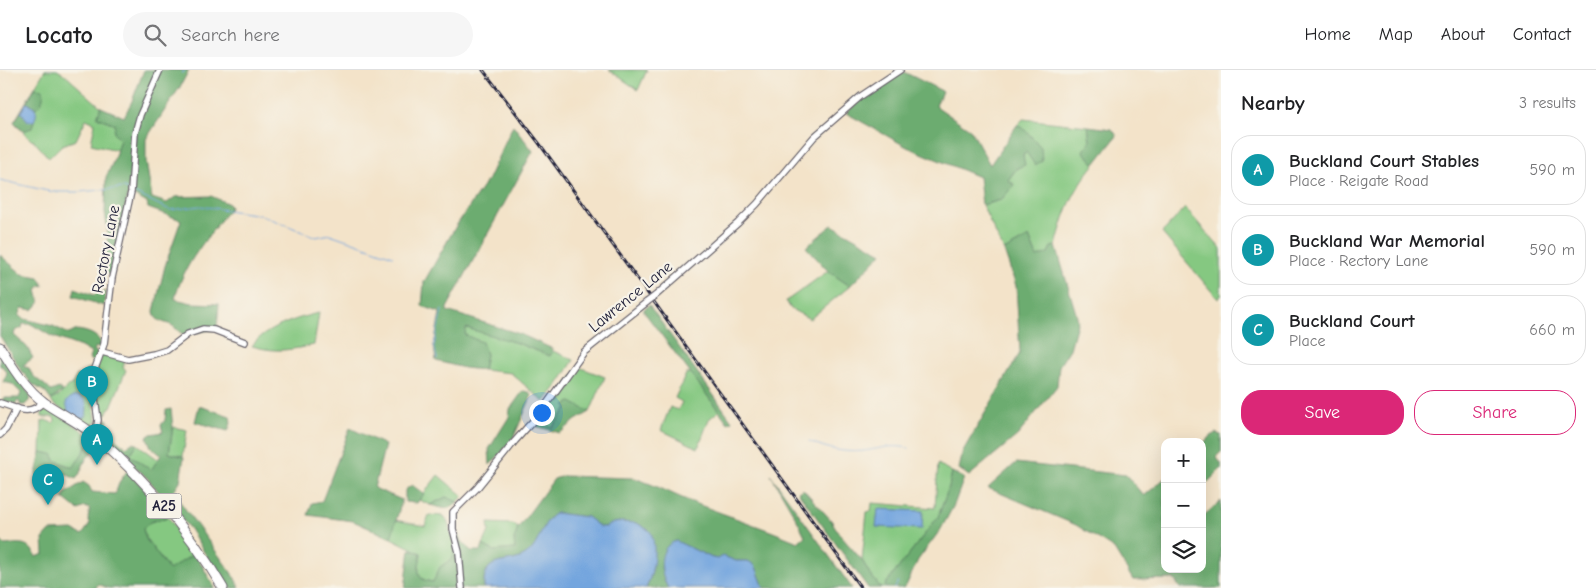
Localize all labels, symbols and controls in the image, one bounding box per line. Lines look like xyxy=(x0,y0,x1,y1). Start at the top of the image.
search box xyxy=(123,12,473,57)
text: Locato xyxy=(25,21,93,49)
icon: search xyxy=(141,21,169,49)
text: Search here xyxy=(181,24,280,46)
text: Home xyxy=(1304,24,1351,45)
text: Map xyxy=(1379,24,1413,45)
text: About xyxy=(1441,24,1485,45)
text: Contact xyxy=(1513,24,1571,45)
text: Nearby xyxy=(1241,91,1305,115)
text: 3 results xyxy=(1519,94,1576,112)
text: Buckland Court Stables xyxy=(1289,150,1479,172)
text: A xyxy=(1254,161,1262,179)
text: 590 m xyxy=(1530,161,1575,179)
text: Place · Reigate Road xyxy=(1289,172,1429,190)
street label: Rectory Lane xyxy=(89,204,123,295)
text: Buckland War Memorial xyxy=(1289,230,1485,252)
text: B xyxy=(1253,241,1263,259)
text: 590 m xyxy=(1530,241,1575,259)
text: Place · Rectory Lane xyxy=(1289,252,1428,270)
street label: Lawrence Lane xyxy=(585,258,676,336)
text: Buckland Court xyxy=(1289,310,1415,332)
text: C xyxy=(1253,321,1263,339)
text: 660 m xyxy=(1529,321,1575,339)
text: Place xyxy=(1289,332,1325,350)
pin: B xyxy=(76,366,108,407)
button: Save xyxy=(1241,390,1404,435)
button: Share xyxy=(1414,390,1576,435)
your location xyxy=(529,400,555,426)
pin: A xyxy=(81,424,113,465)
map controls xyxy=(1161,438,1206,573)
button: + xyxy=(1161,438,1206,483)
pin: C xyxy=(32,464,64,505)
button: − xyxy=(1161,483,1206,528)
road number: A25 xyxy=(146,494,182,518)
button: layers xyxy=(1161,528,1206,573)

